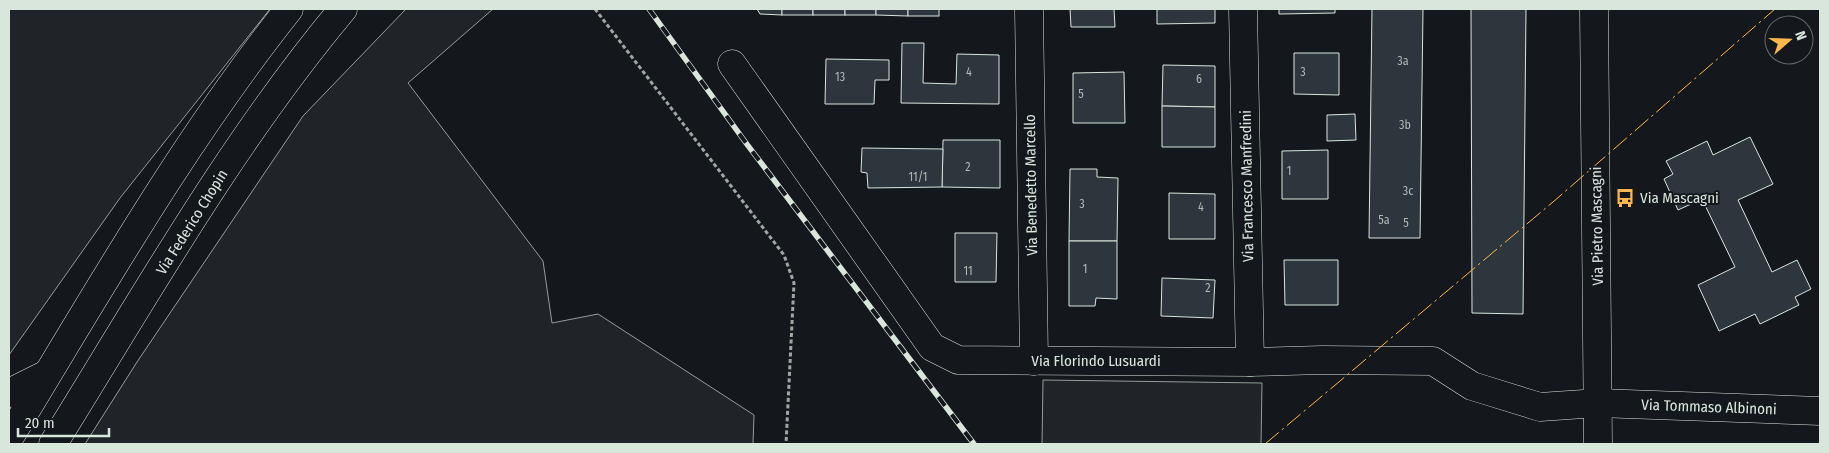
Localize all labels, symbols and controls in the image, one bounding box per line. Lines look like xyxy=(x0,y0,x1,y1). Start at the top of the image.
north arrow xyxy=(1764,15,1814,65)
text: N xyxy=(1791,29,1810,43)
house number: 3a xyxy=(1397,54,1409,68)
house number: 4 xyxy=(966,65,972,79)
house number: 3 xyxy=(1300,65,1306,79)
house number: 13 xyxy=(835,70,845,84)
house number: 6 xyxy=(1196,72,1202,86)
house number: 5 xyxy=(1078,87,1084,101)
street label: Via Francesco Manfredini xyxy=(1237,110,1257,262)
street label: Via Benedetto Marcello xyxy=(1021,114,1041,256)
house number: 3b xyxy=(1399,118,1411,132)
house number: 2 xyxy=(965,160,971,174)
house number: 1 xyxy=(1287,164,1291,178)
street label: Via Federico Chopin xyxy=(152,166,232,278)
street label: Via Pietro Mascagni xyxy=(1587,166,1607,286)
house number: 11/1 xyxy=(909,170,927,184)
house number: 3c xyxy=(1403,184,1413,198)
bus stop icon: Via Mascagni xyxy=(1614,187,1636,209)
place label: Via Mascagni xyxy=(1640,189,1719,207)
house number: 3 xyxy=(1079,197,1085,211)
house number: 4 xyxy=(1198,200,1204,214)
house number: 5a xyxy=(1378,213,1390,227)
house number: 5 xyxy=(1403,216,1409,230)
house number: 1 xyxy=(1083,262,1087,276)
house number: 11 xyxy=(963,264,973,278)
house number: 2 xyxy=(1205,281,1211,295)
street label: Via Florindo Lusuardi xyxy=(1031,352,1161,370)
street label: Via Tommaso Albinoni xyxy=(1641,396,1777,418)
scale bar xyxy=(18,406,109,438)
text: 20 m xyxy=(25,414,55,432)

